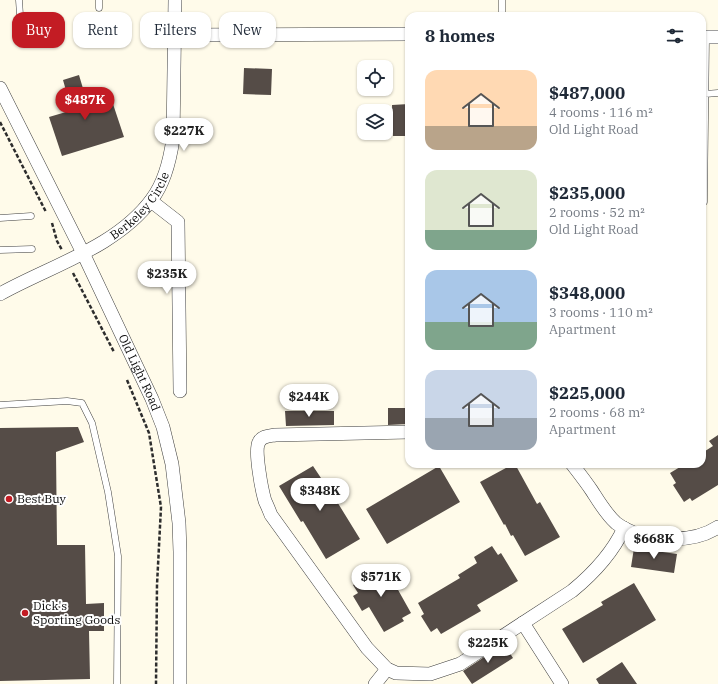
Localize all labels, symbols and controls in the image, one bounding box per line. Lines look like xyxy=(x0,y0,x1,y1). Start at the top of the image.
chip: Buy xyxy=(12,12,65,48)
chip: Rent xyxy=(73,12,132,48)
chip: Filters xyxy=(140,12,211,48)
chip: New xyxy=(219,12,276,48)
text: 8 homes xyxy=(425,25,495,47)
icon: filters xyxy=(664,25,686,47)
map controls xyxy=(357,60,393,140)
button: locate xyxy=(357,60,393,96)
text: $487,000 xyxy=(549,82,625,104)
icon: home xyxy=(457,86,505,134)
pin: $487K xyxy=(57,87,113,121)
text: $487K xyxy=(64,91,106,108)
button: layers xyxy=(357,104,393,140)
text: 4 rooms · 116 m² xyxy=(549,104,653,121)
pin: $227K xyxy=(156,118,212,152)
text: Old Light Road xyxy=(549,121,639,138)
text: $227K xyxy=(163,122,205,139)
street label: Berkeley Circle xyxy=(107,170,172,242)
text: $235,000 xyxy=(549,182,625,204)
icon: home xyxy=(457,186,505,234)
text: 2 rooms · 52 m² xyxy=(549,204,645,221)
text: Old Light Road xyxy=(549,221,639,238)
pin: $235K xyxy=(139,261,195,295)
text: $235K xyxy=(146,265,188,282)
text: $348,000 xyxy=(549,282,625,304)
icon: home xyxy=(457,286,505,334)
text: 3 rooms · 110 m² xyxy=(549,304,653,321)
text: Apartment xyxy=(549,321,616,338)
street label: Old Light Road xyxy=(115,332,164,413)
text: $225,000 xyxy=(549,382,625,404)
pin: $244K xyxy=(281,384,337,418)
icon: home xyxy=(457,386,505,434)
text: $244K xyxy=(288,388,330,405)
text: 2 rooms · 68 m² xyxy=(549,404,645,421)
text: Apartment xyxy=(549,421,616,438)
pin: $348K xyxy=(292,478,348,512)
text: $348K xyxy=(299,482,341,499)
place label: Best Buy xyxy=(17,491,67,506)
marker: Best Buy xyxy=(4,494,14,504)
pin: $668K xyxy=(626,526,682,560)
text: $668K xyxy=(633,530,675,547)
pin: $571K xyxy=(353,564,409,598)
text: $571K xyxy=(360,568,402,585)
place label: Dick's Sporting Goods xyxy=(33,598,120,627)
marker: Dick's Sporting Goods xyxy=(20,608,30,618)
pin: $225K xyxy=(460,630,516,664)
text: $225K xyxy=(467,634,509,651)

